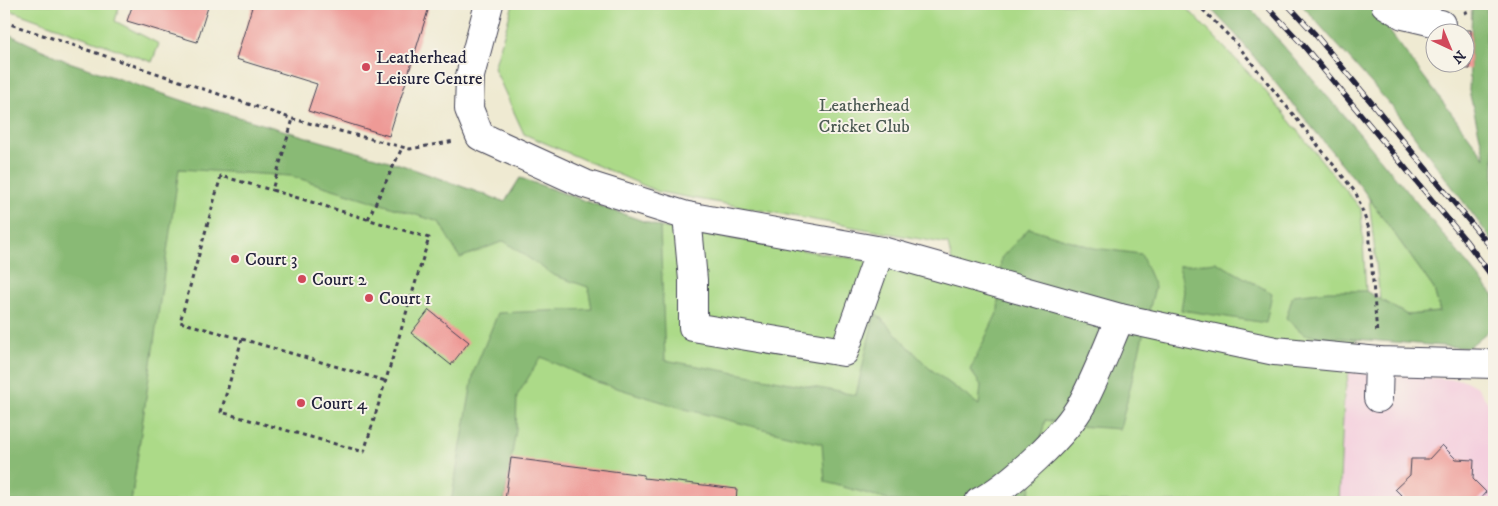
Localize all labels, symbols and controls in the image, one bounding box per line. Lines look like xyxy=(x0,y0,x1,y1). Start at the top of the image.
north arrow xyxy=(1426,22,1476,72)
text: N xyxy=(1448,46,1469,67)
place label: Leatherhead Leisure Centre xyxy=(376,47,482,90)
marker: Leatherhead Leisure Centre xyxy=(360,61,372,73)
park label: Leatherhead Cricket Club xyxy=(818,95,910,138)
place label: Court 3 xyxy=(245,249,297,271)
marker: Court 3 xyxy=(229,253,241,265)
place label: Court 2 xyxy=(312,269,367,291)
marker: Court 2 xyxy=(296,273,308,285)
place label: Court 1 xyxy=(379,288,431,310)
marker: Court 1 xyxy=(363,292,375,304)
place label: Court 4 xyxy=(311,393,368,415)
marker: Court 4 xyxy=(295,397,307,409)

